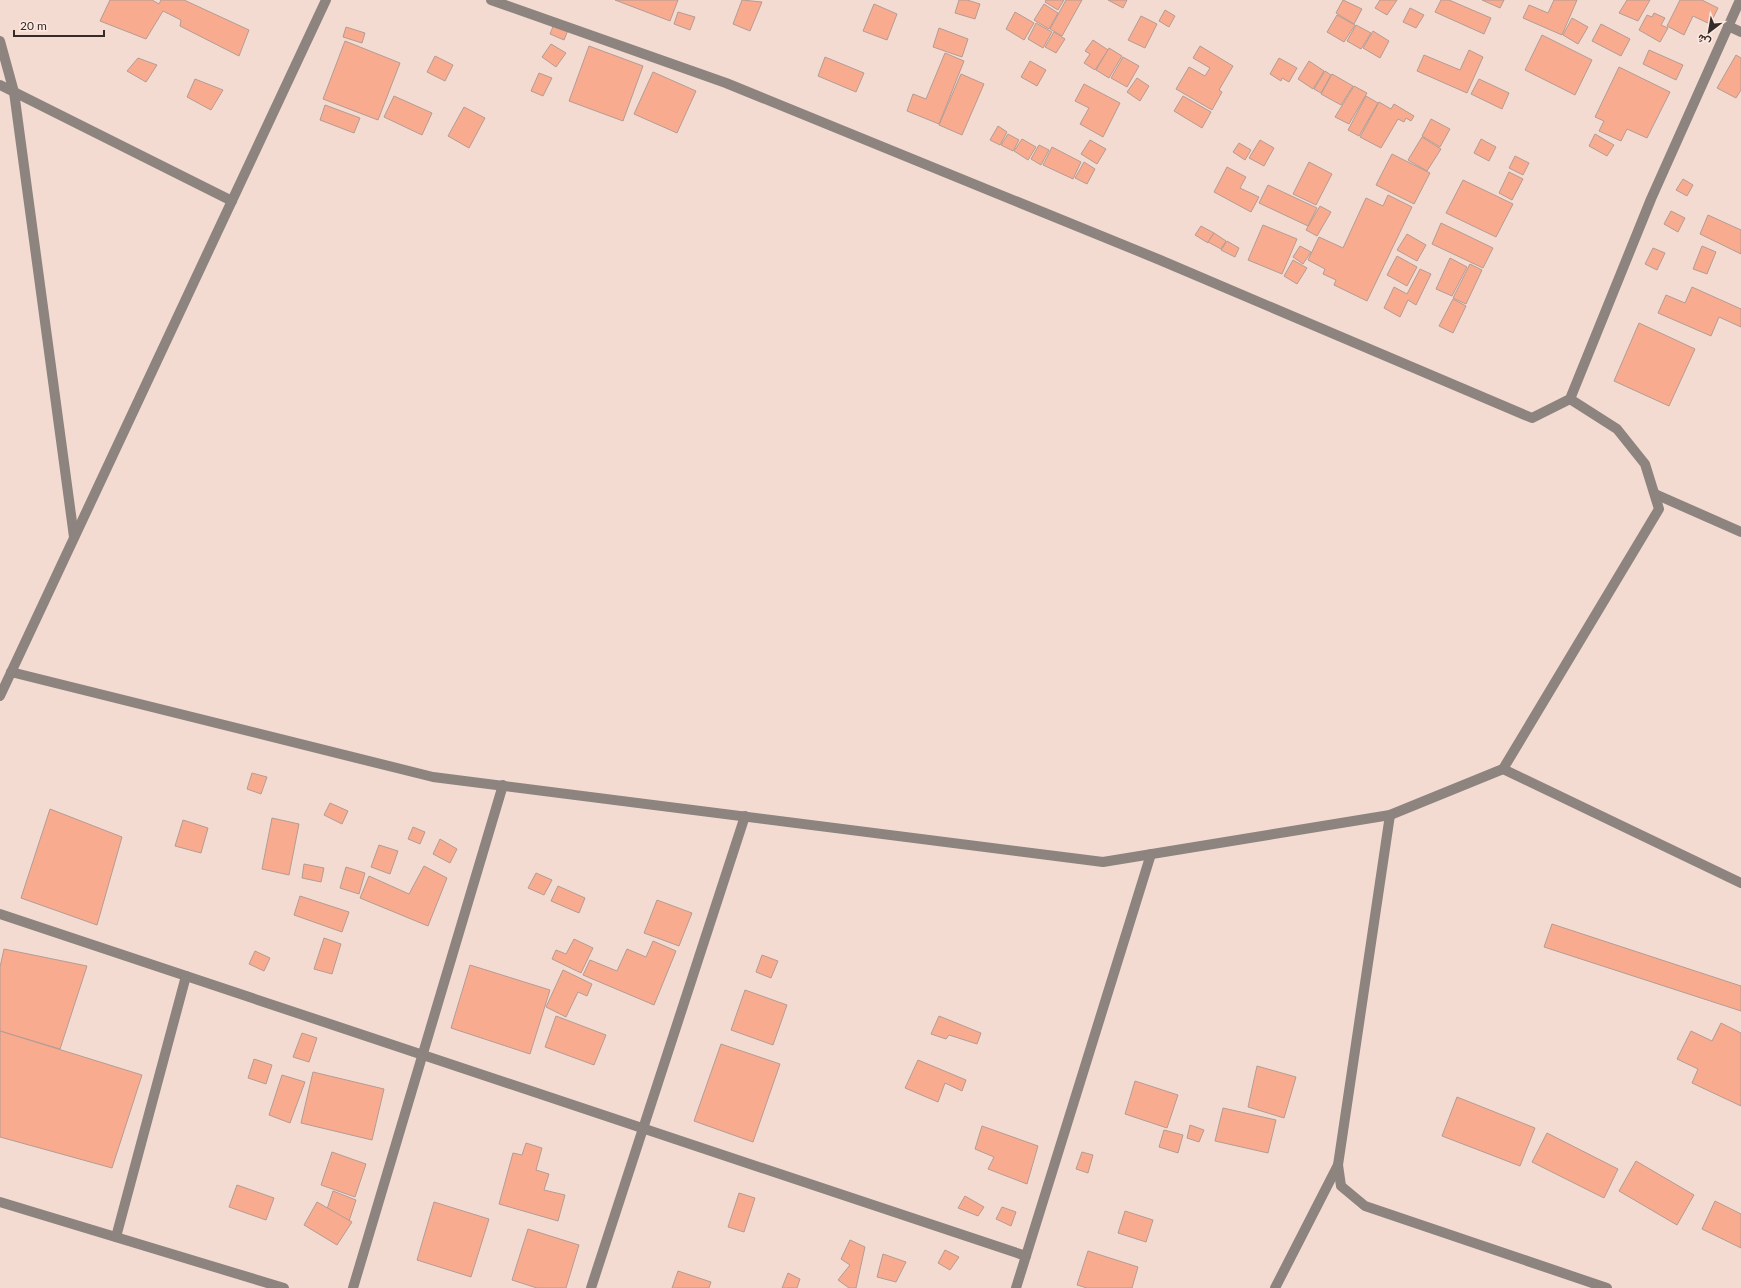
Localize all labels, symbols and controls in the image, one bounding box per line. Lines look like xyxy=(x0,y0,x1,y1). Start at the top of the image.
scale bar xyxy=(14,12,104,38)
north arrow xyxy=(1689,12,1729,52)
text: 20 m xyxy=(20,18,47,33)
text: ش xyxy=(1695,31,1713,50)

